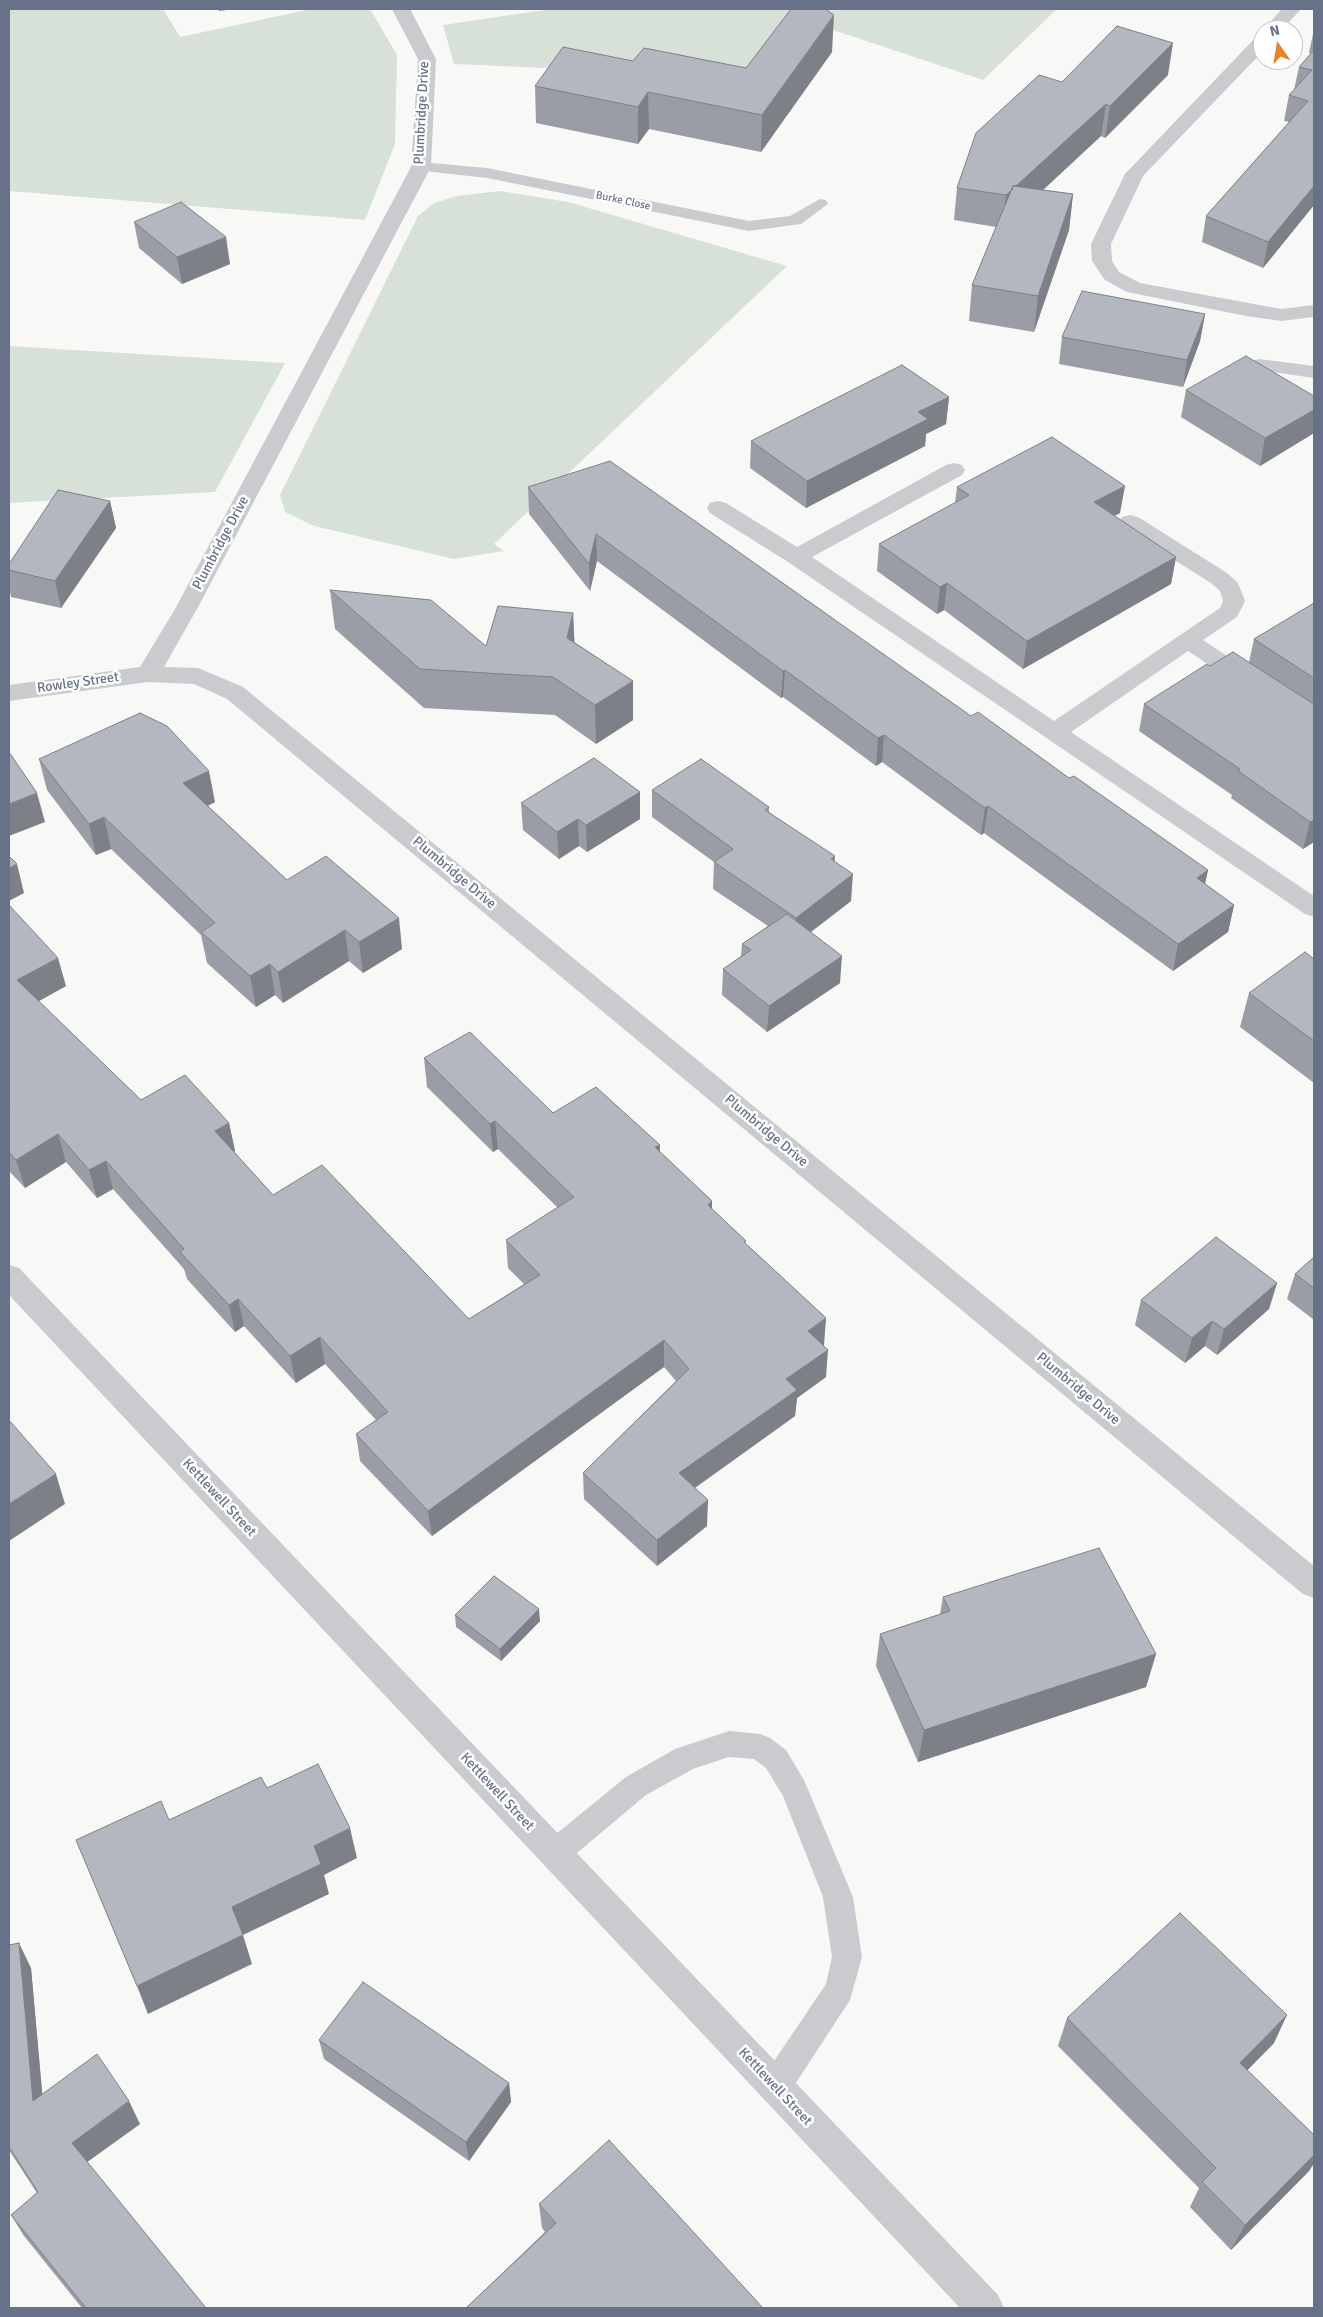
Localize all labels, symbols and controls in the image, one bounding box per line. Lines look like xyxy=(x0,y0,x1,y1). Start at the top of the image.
north arrow xyxy=(1253,20,1303,70)
text: N xyxy=(1268,21,1281,40)
street label: Plumbridge Drive xyxy=(411,61,433,165)
street label: Burke Close xyxy=(594,189,652,213)
street label: Plumbridge Drive xyxy=(189,493,253,593)
street label: Rowley Street xyxy=(36,669,120,697)
street label: Plumbridge Drive xyxy=(409,833,499,913)
street label: Plumbridge Drive xyxy=(721,1091,811,1171)
street label: Plumbridge Drive xyxy=(1033,1349,1123,1429)
street label: Kettlewell Street xyxy=(179,1456,259,1540)
street label: Kettlewell Street xyxy=(457,1750,537,1834)
street label: Kettlewell Street xyxy=(735,2045,815,2129)

